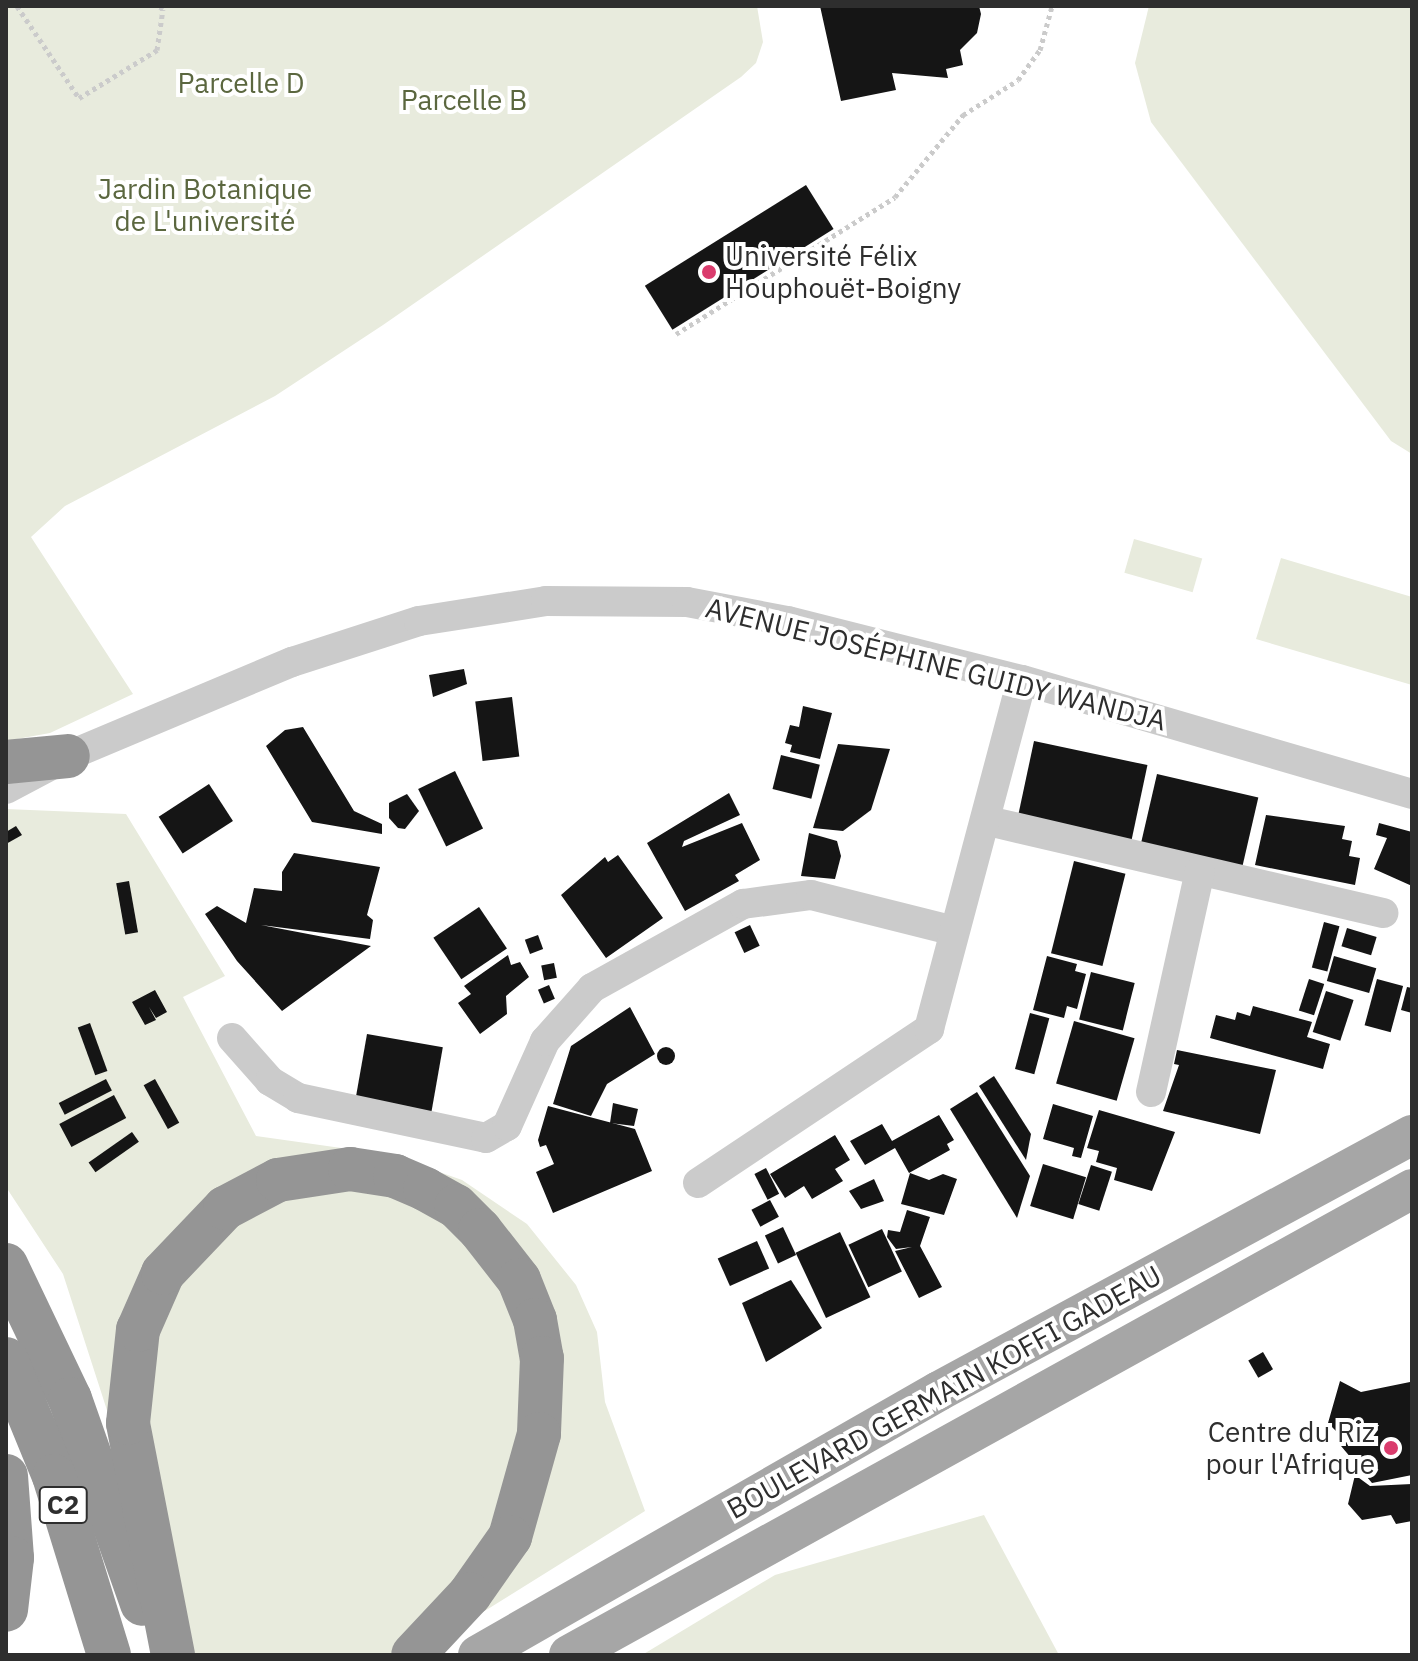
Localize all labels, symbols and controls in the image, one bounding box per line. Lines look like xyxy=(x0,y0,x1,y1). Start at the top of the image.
park label: Parcelle D xyxy=(178,66,304,100)
park label: Parcelle B xyxy=(401,83,527,117)
park label: Jardin Botanique de L'université xyxy=(98,172,312,238)
place label: Université Félix Houphouët-Boigny xyxy=(725,239,961,305)
marker: Université Félix Houphouët-Boigny xyxy=(700,263,718,281)
street label: AVENUE JOSÉPHINE GUIDY WANDJA xyxy=(702,590,1170,738)
street label: BOULEVARD GERMAIN KOFFI GADEAU xyxy=(721,1258,1167,1526)
place label: Centre du Riz pour l'Afrique xyxy=(1205,1415,1375,1481)
marker: Centre du Riz pour l'Afrique xyxy=(1382,1439,1400,1457)
road number: C2 xyxy=(37,1483,89,1527)

